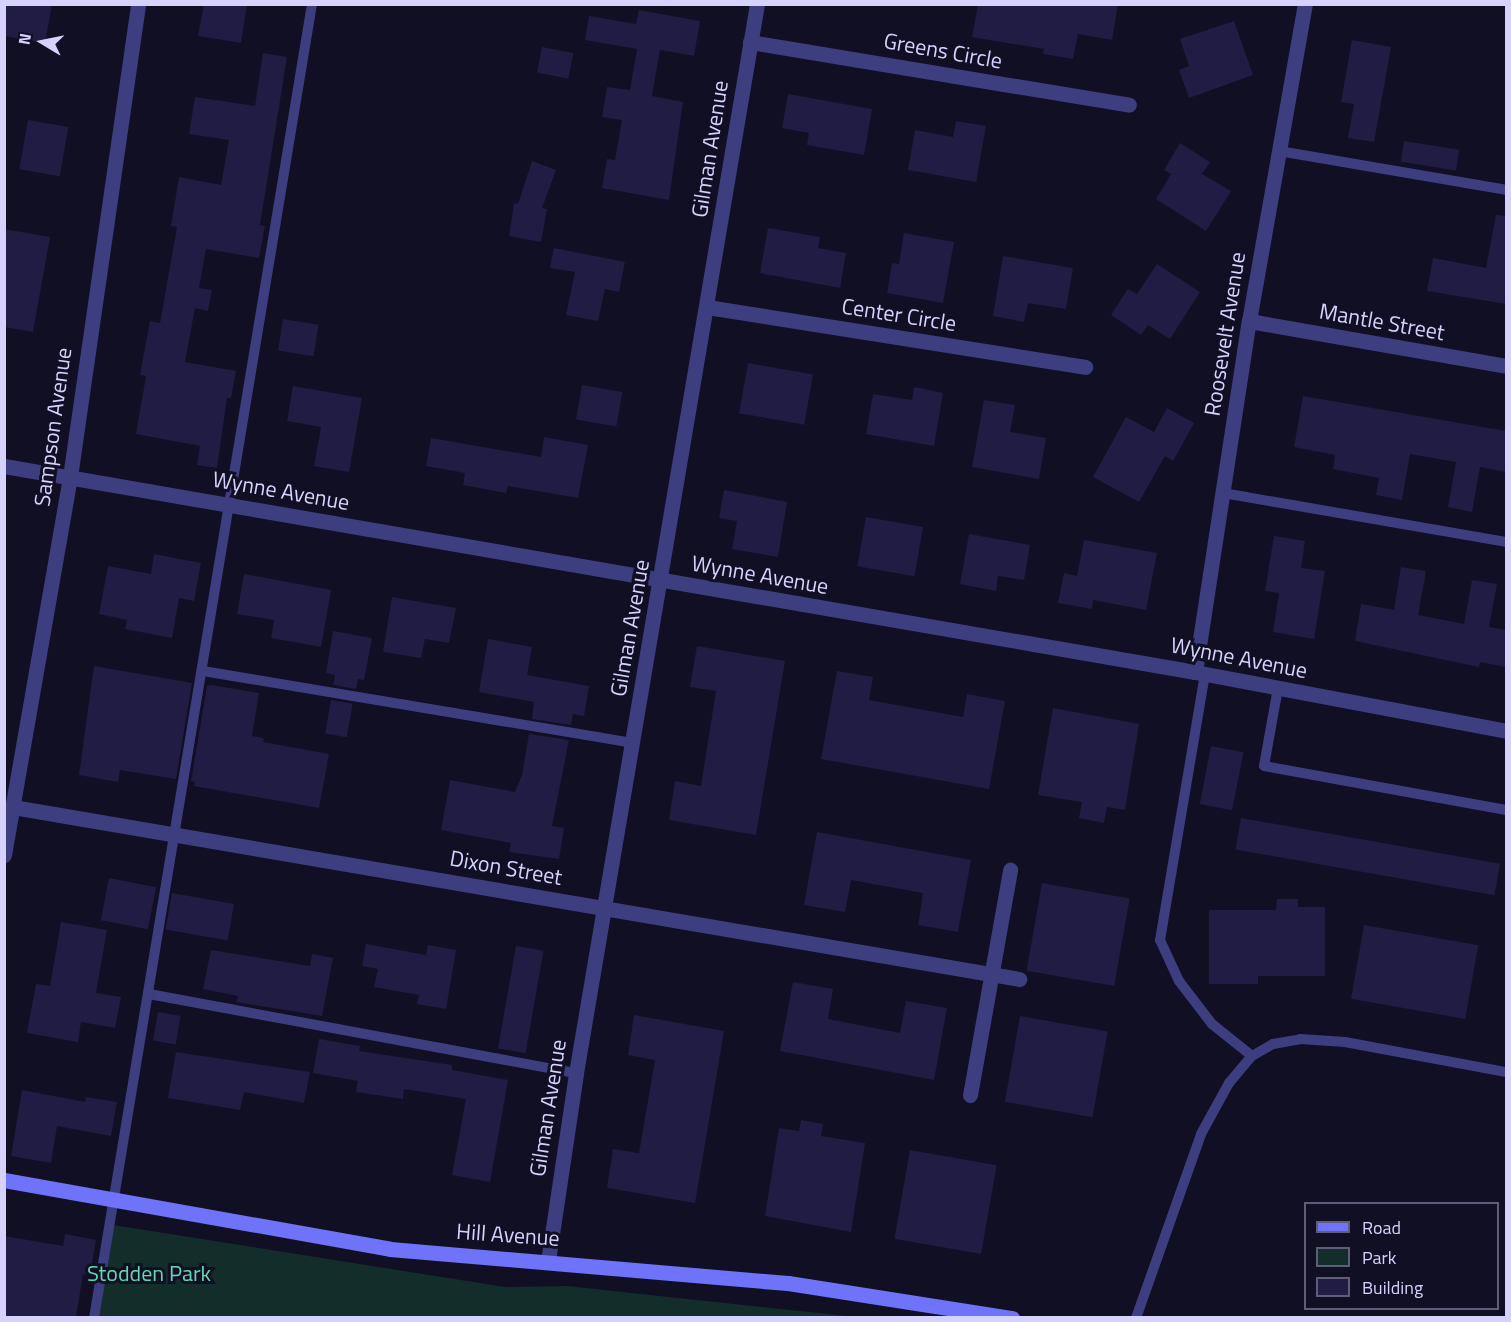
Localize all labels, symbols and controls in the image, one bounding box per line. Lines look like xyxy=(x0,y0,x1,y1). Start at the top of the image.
north arrow xyxy=(12,12,72,72)
street label: Greens Circle xyxy=(882,28,1004,74)
text: N xyxy=(11,31,37,46)
street label: Gilman Avenue xyxy=(686,79,734,219)
street label: Roosevelt Avenue xyxy=(1199,250,1251,418)
street label: Center Circle xyxy=(840,293,958,337)
street label: Mantle Street xyxy=(1317,298,1447,346)
street label: Sampson Avenue xyxy=(29,346,77,508)
street label: Wynne Avenue xyxy=(211,466,351,516)
street label: Wynne Avenue xyxy=(690,550,830,600)
street label: Gilman Avenue xyxy=(605,558,655,698)
street label: Wynne Avenue xyxy=(1168,632,1310,684)
street label: Dixon Street xyxy=(448,845,564,891)
street label: Gilman Avenue xyxy=(524,1038,572,1178)
legend xyxy=(1304,1202,1499,1310)
text: Road xyxy=(1362,1214,1401,1241)
street label: Hill Avenue xyxy=(455,1218,561,1252)
text: Park xyxy=(1362,1244,1396,1271)
park label: Stodden Park xyxy=(87,1261,211,1287)
text: Building xyxy=(1362,1274,1423,1301)

